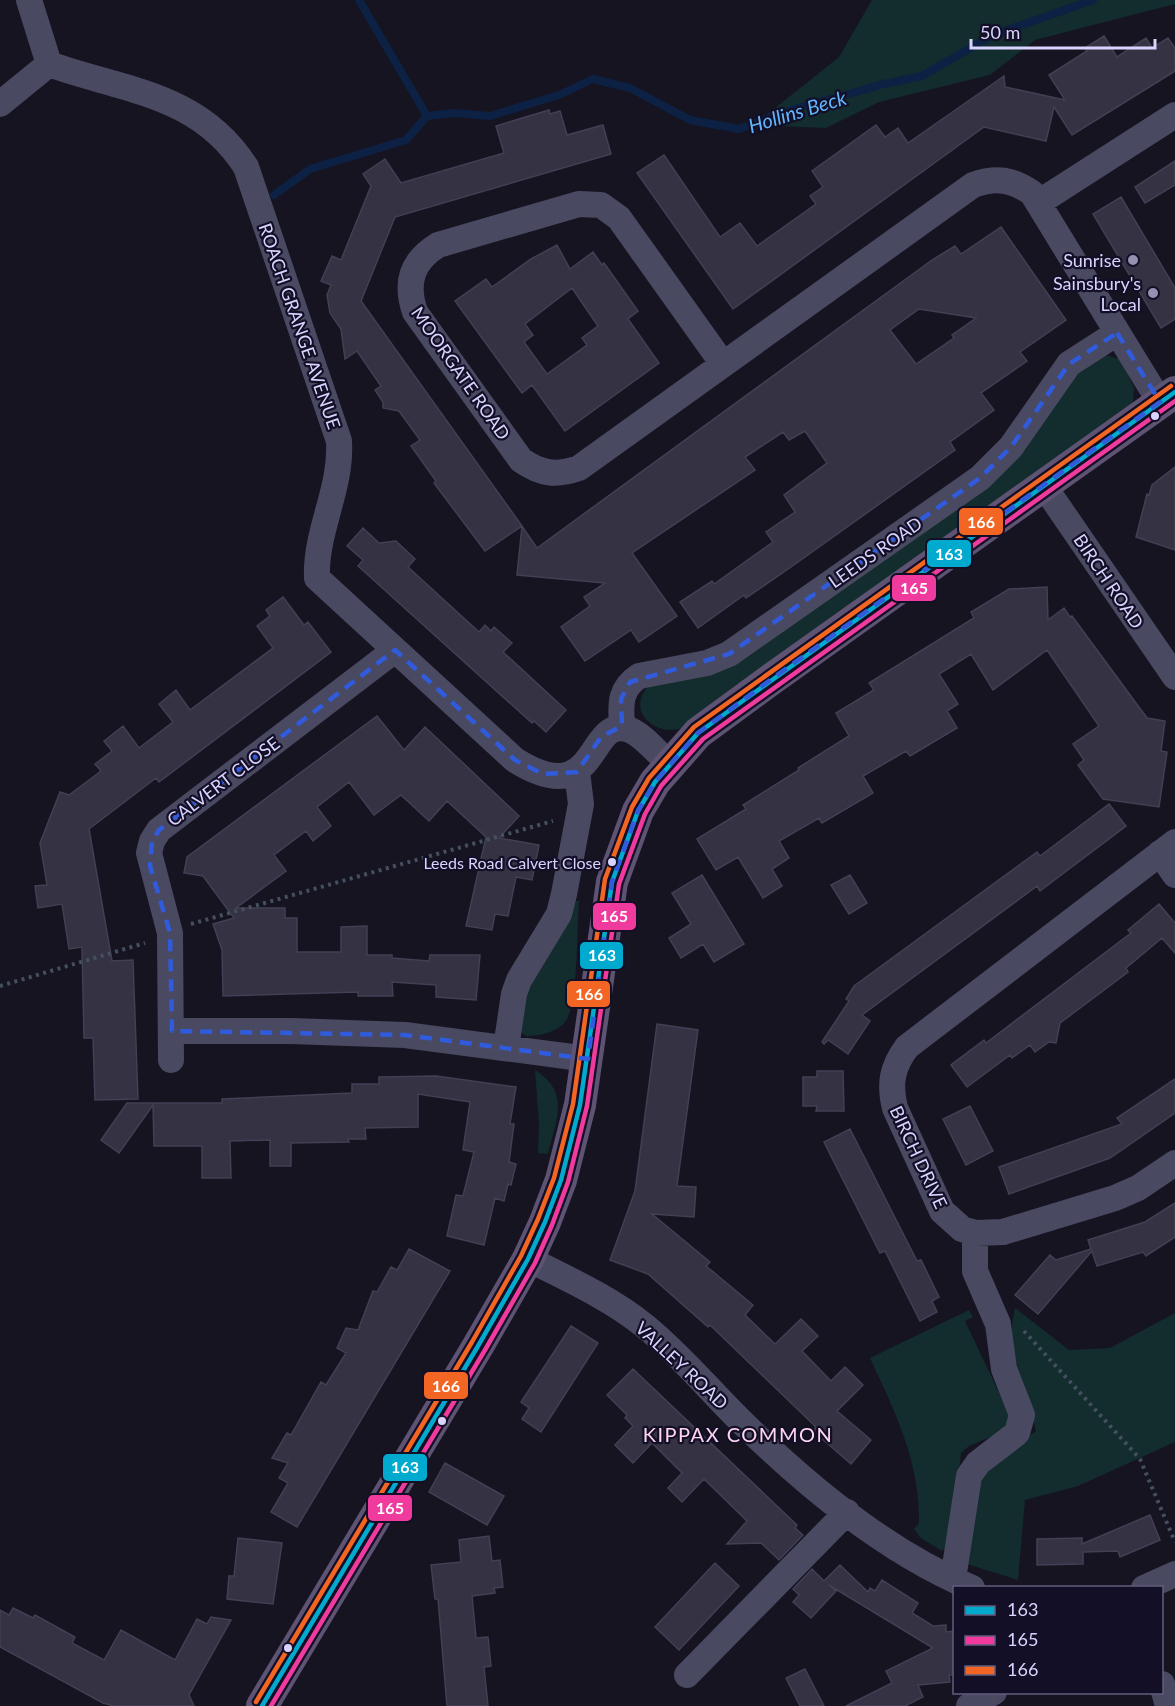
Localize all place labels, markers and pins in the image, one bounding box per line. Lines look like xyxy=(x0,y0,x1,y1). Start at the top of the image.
place label: Sunrise xyxy=(1063,249,1121,271)
marker: Sunrise xyxy=(1126,253,1140,267)
place label: Sainsbury's Local xyxy=(1053,272,1141,315)
marker: Sainsbury's Local xyxy=(1146,286,1160,300)
unlabelled marker xyxy=(1149,410,1161,422)
place label: Leeds Road Calvert Close xyxy=(423,853,601,872)
marker: Leeds Road Calvert Close xyxy=(606,856,618,868)
unlabelled marker xyxy=(436,1415,448,1427)
unlabelled marker xyxy=(282,1642,294,1654)

